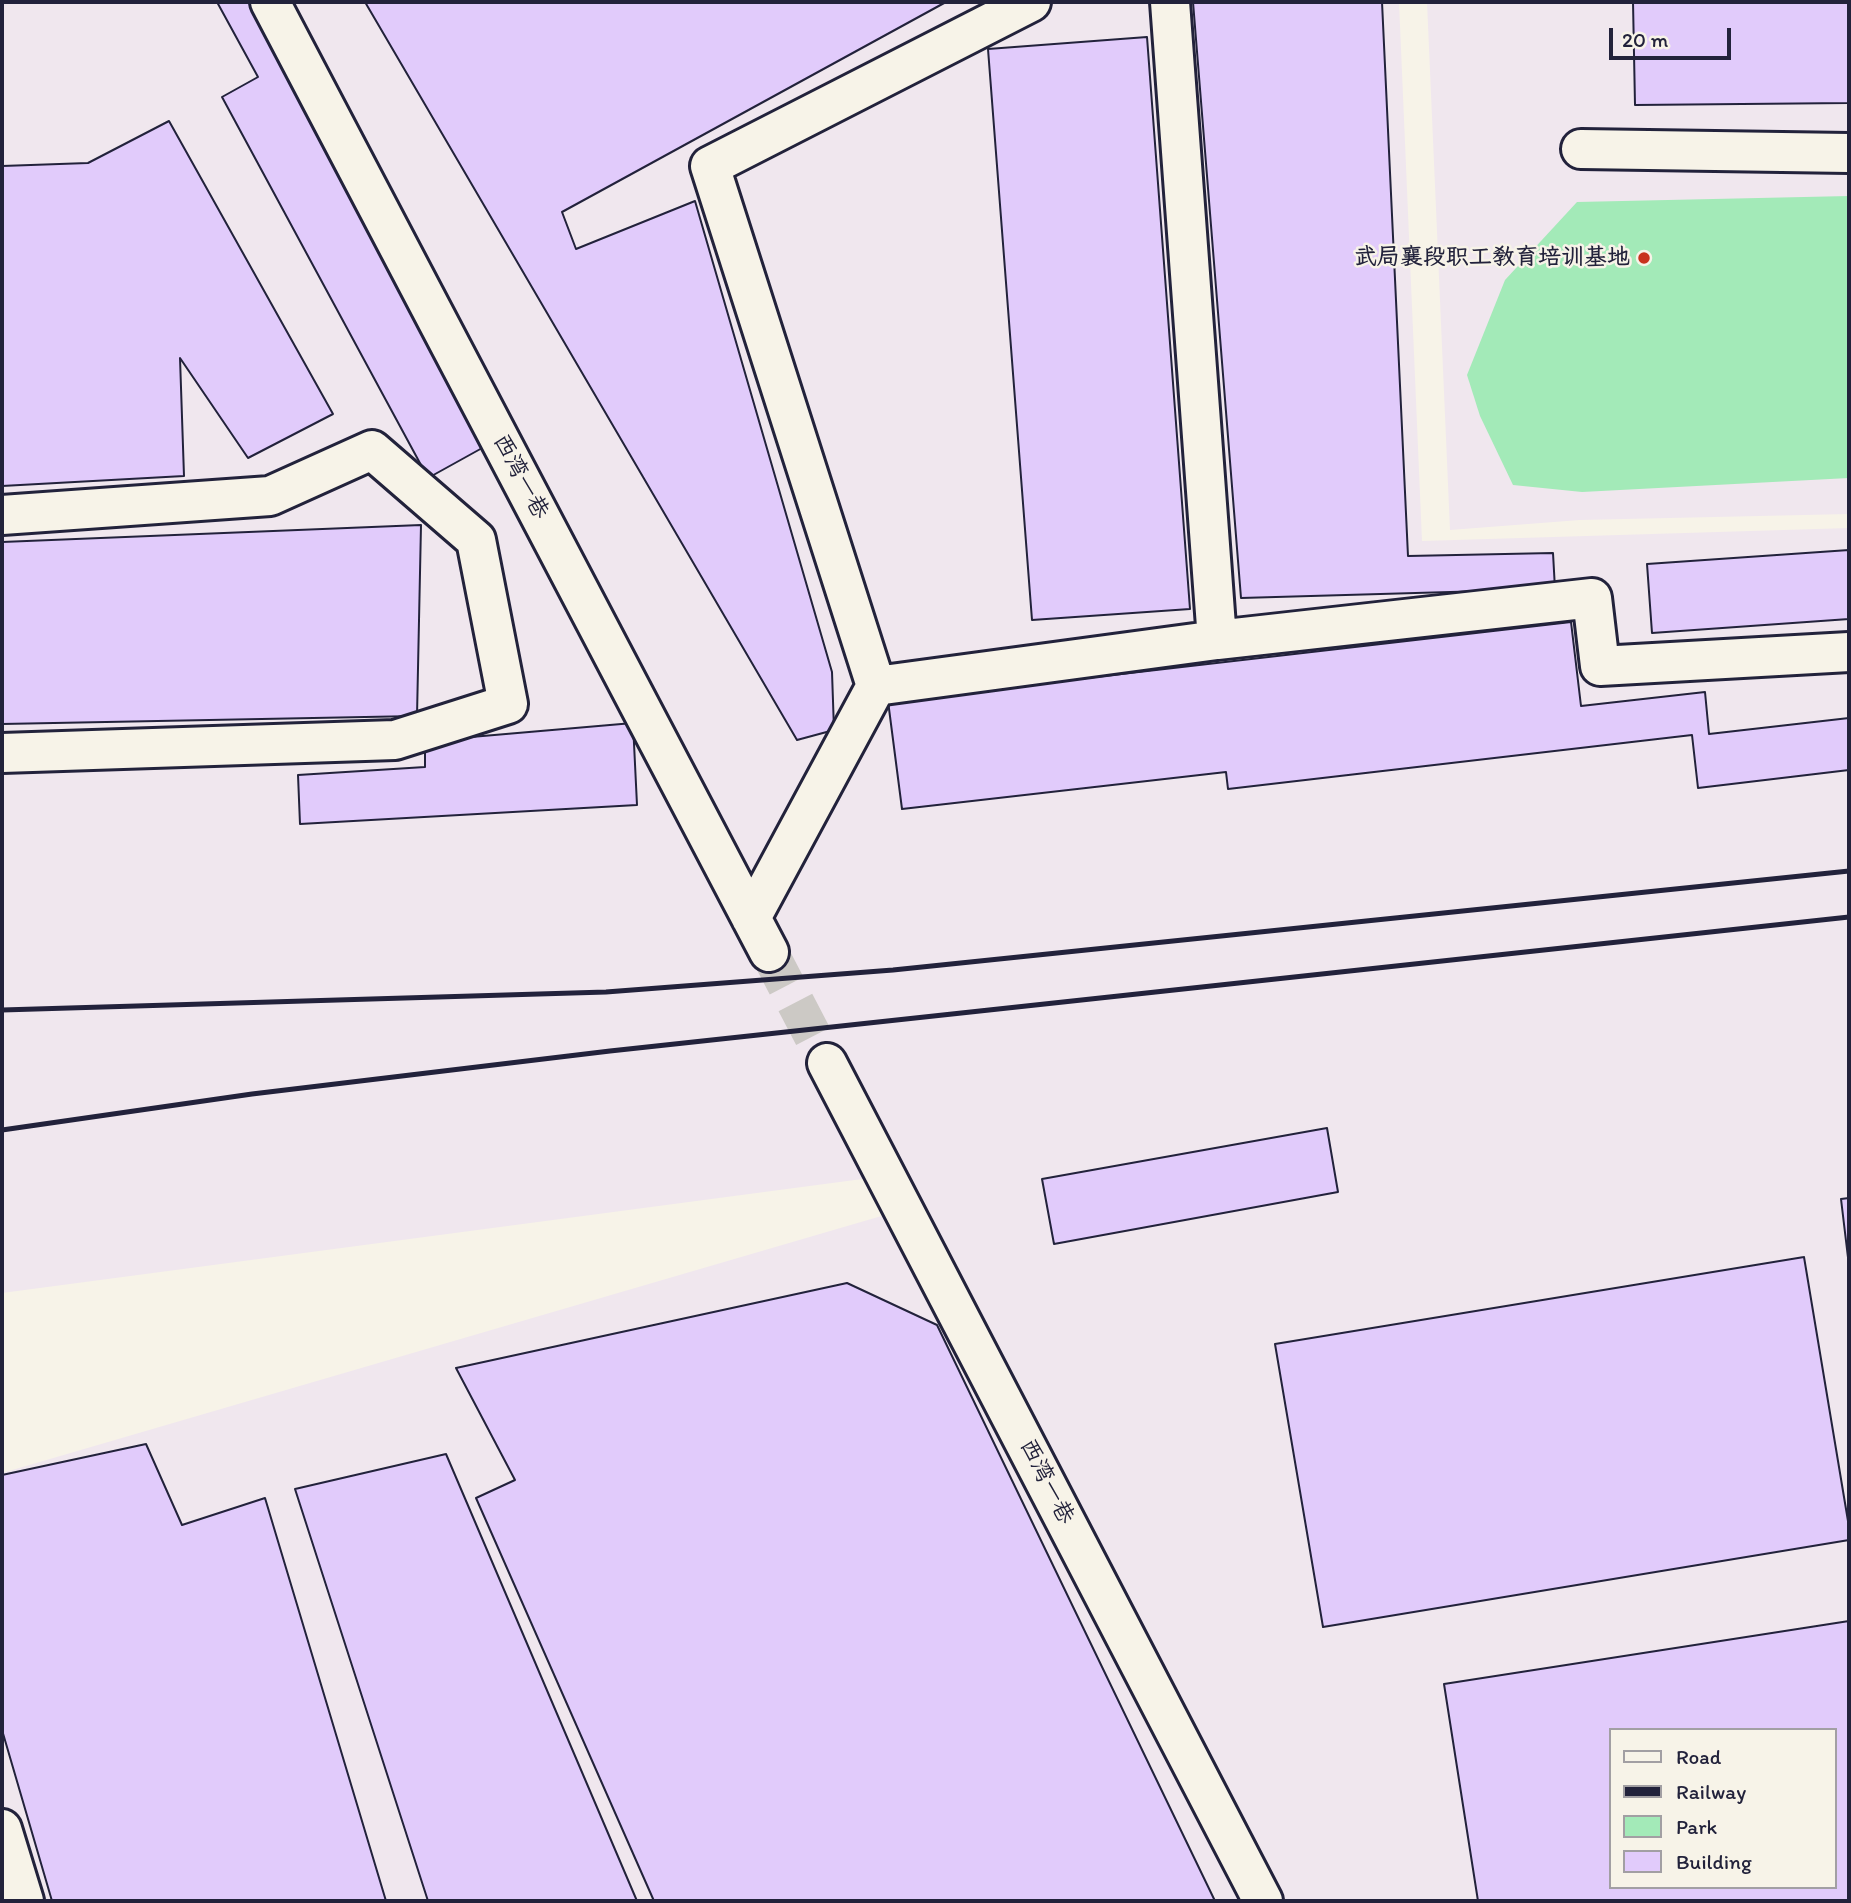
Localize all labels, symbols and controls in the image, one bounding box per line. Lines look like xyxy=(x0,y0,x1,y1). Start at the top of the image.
scale bar xyxy=(1613,14,1736,58)
text: 20 m xyxy=(1622,27,1668,52)
place label: 武局襄段职工教育培训基地 xyxy=(1354,244,1630,272)
marker: 武局襄段职工教育培训基地 xyxy=(1636,250,1652,266)
street label: 西湾一巷 xyxy=(486,430,554,524)
street label: 西湾一巷 xyxy=(1013,1435,1079,1529)
legend xyxy=(1610,1728,1837,1889)
text: Road xyxy=(1676,1744,1721,1769)
text: Railway xyxy=(1676,1779,1746,1804)
text: Park xyxy=(1676,1814,1717,1839)
text: Building xyxy=(1676,1849,1752,1874)

